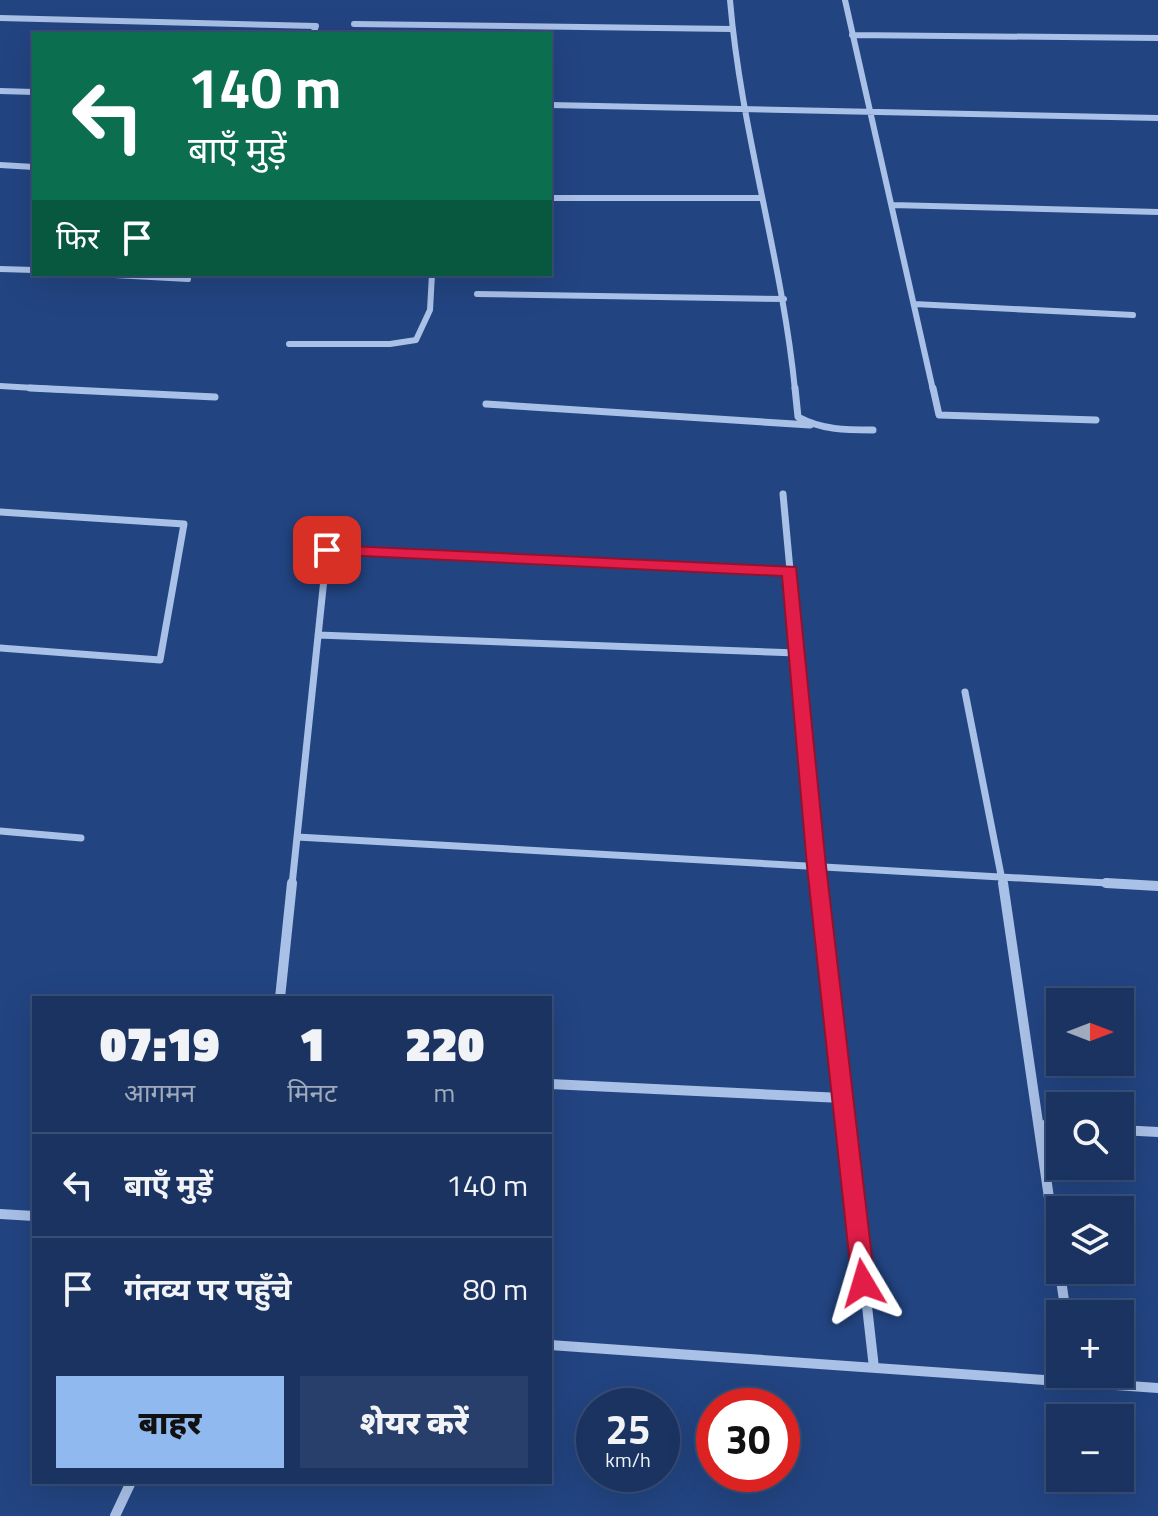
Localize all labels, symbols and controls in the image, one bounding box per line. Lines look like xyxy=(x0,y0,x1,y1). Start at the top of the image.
text: 140 m xyxy=(188,45,341,130)
icon: left xyxy=(56,64,160,168)
text: बाएँ मुड़ें xyxy=(188,122,287,177)
text: फिर xyxy=(56,215,99,261)
icon: arrive xyxy=(115,216,159,260)
pin xyxy=(293,516,361,584)
icon: arrive xyxy=(305,528,349,572)
north arrow xyxy=(1046,988,1134,1076)
map controls xyxy=(1046,988,1134,1492)
text: 07:19 xyxy=(100,1007,219,1080)
text: 1 xyxy=(299,1007,325,1080)
text: 220 xyxy=(405,1007,484,1080)
text: आगमन xyxy=(124,1073,195,1112)
text: मिनट xyxy=(287,1073,337,1112)
text: m xyxy=(434,1073,455,1112)
button: search xyxy=(1046,1092,1134,1180)
text: बाएँ मुड़ें xyxy=(124,1162,213,1208)
text: 140 m xyxy=(446,1162,528,1208)
icon: left xyxy=(56,1163,100,1207)
button: layers xyxy=(1046,1196,1134,1284)
position arrow xyxy=(821,1241,905,1325)
text: गंतव्य पर पहुँचे xyxy=(124,1266,291,1312)
text: 80 m xyxy=(463,1266,528,1312)
icon: arrive xyxy=(56,1267,100,1311)
button: + xyxy=(1046,1300,1134,1388)
button: बाहर xyxy=(56,1376,284,1468)
button: शेयर करें xyxy=(300,1376,528,1468)
speed limit sign: 30 xyxy=(696,1388,800,1492)
text: 25 xyxy=(606,1399,650,1460)
button: − xyxy=(1046,1404,1134,1492)
text: km/h xyxy=(605,1444,651,1475)

